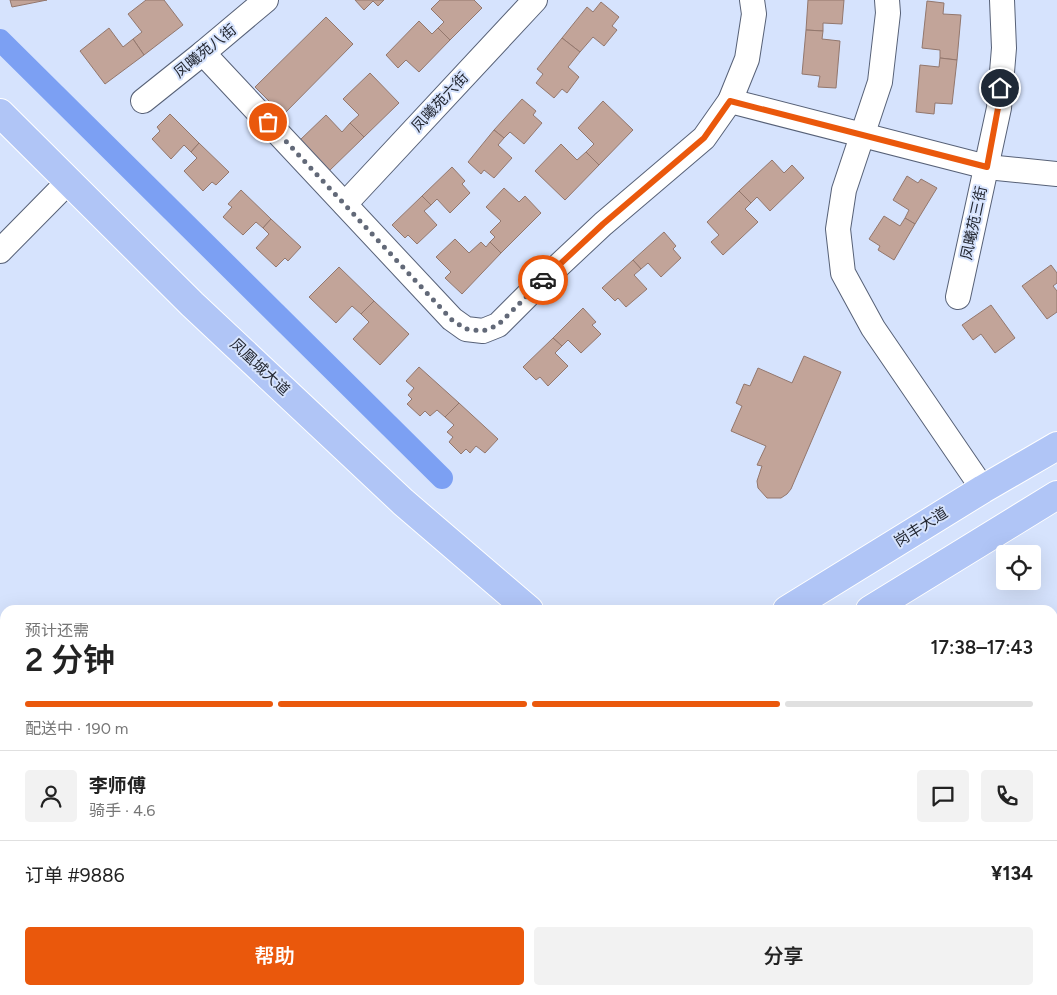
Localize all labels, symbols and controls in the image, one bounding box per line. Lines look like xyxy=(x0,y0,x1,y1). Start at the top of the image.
street label: 凤曦苑八街 xyxy=(170,20,240,82)
pin xyxy=(979,67,1021,109)
street label: 凤曦苑六街 xyxy=(408,68,472,136)
icon: home xyxy=(986,74,1014,102)
pin xyxy=(247,101,289,143)
icon: bag xyxy=(254,108,282,136)
street label: 凤曦苑三街 xyxy=(957,184,991,262)
courier xyxy=(518,255,568,305)
icon: car xyxy=(529,266,557,294)
street label: 凤凰城大道 xyxy=(226,335,294,399)
street label: 岗丰大道 xyxy=(891,503,951,551)
map controls xyxy=(996,545,1041,590)
button: locate xyxy=(996,545,1041,590)
text: 预计还需 xyxy=(25,621,89,640)
text: 17:38–17:43 xyxy=(931,636,1033,659)
text: 2 分钟 xyxy=(25,641,115,679)
text: 配送中 · 190 m xyxy=(25,719,128,738)
button: person xyxy=(25,770,77,822)
button: chat xyxy=(917,770,969,822)
button: phone xyxy=(981,770,1033,822)
text: 李师傅 xyxy=(89,774,146,797)
text: 骑手 · 4.6 xyxy=(89,801,155,820)
text: ¥134 xyxy=(991,862,1033,885)
text: 订单 #9886 xyxy=(25,864,124,887)
button: 帮助 xyxy=(25,927,524,985)
button: 分享 xyxy=(534,927,1033,985)

